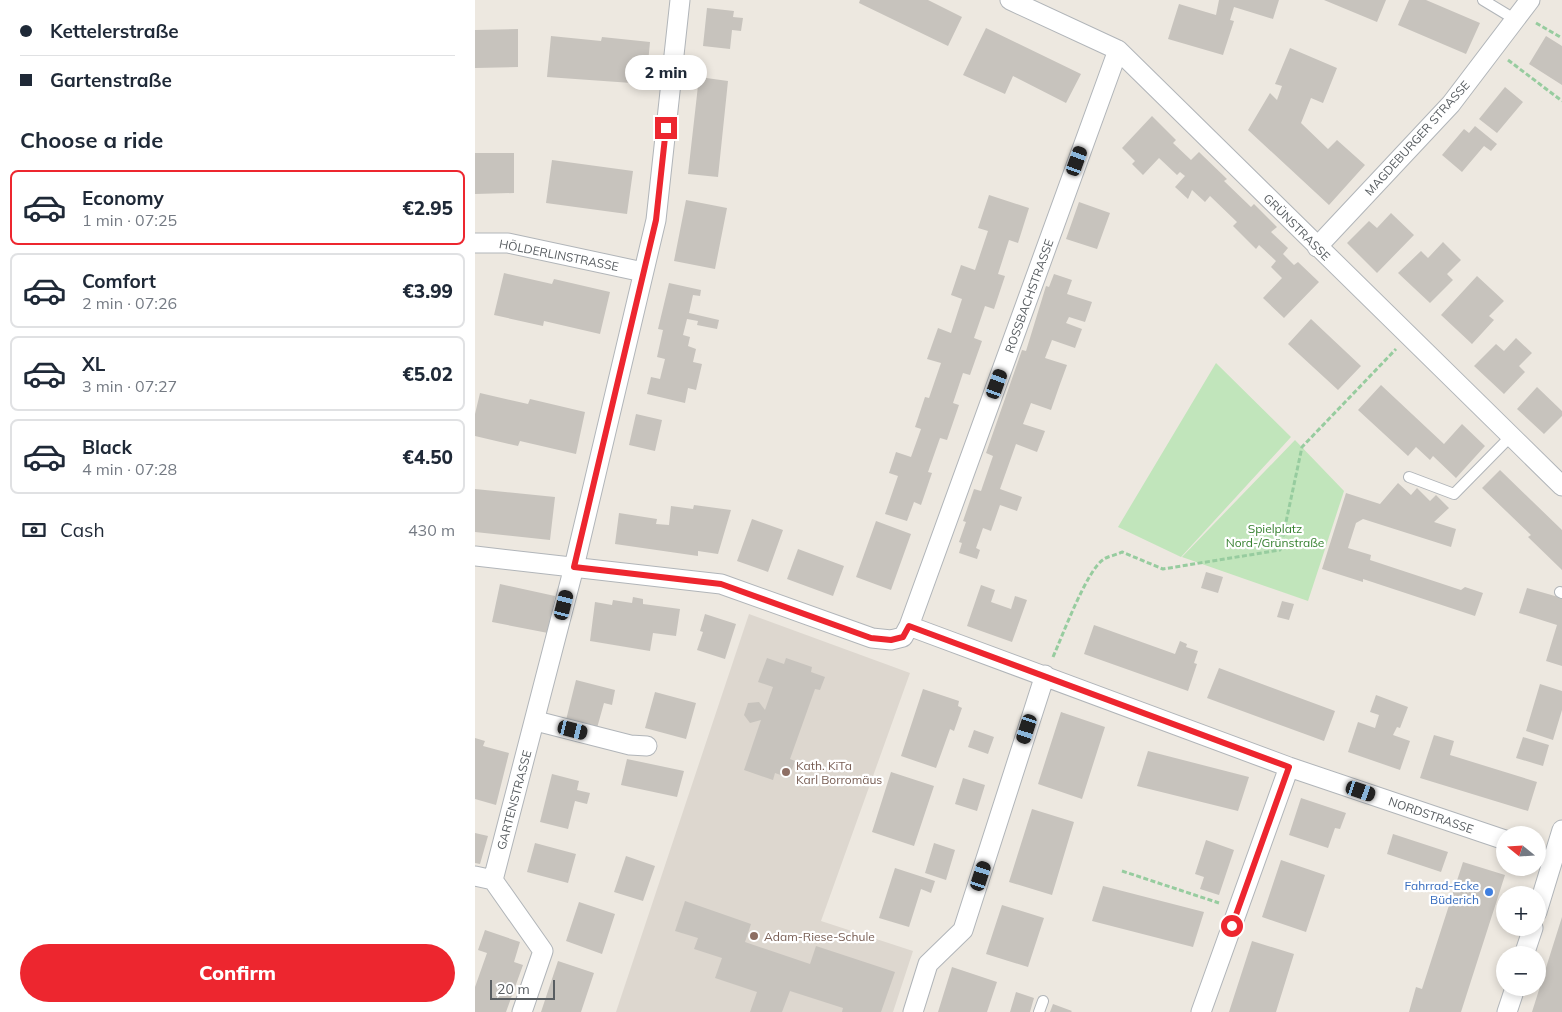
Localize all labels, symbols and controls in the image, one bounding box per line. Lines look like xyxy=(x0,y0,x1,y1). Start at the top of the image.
text: Kettelerstraße xyxy=(50,19,179,43)
callout: 2 min xyxy=(625,56,707,90)
text: 2 min xyxy=(645,62,687,82)
text: Gartenstraße xyxy=(50,68,172,92)
street label: MAGDEBURGER STRASSE xyxy=(1361,77,1473,199)
route end xyxy=(655,117,677,139)
text: Choose a ride xyxy=(20,126,163,154)
car xyxy=(1064,144,1089,178)
icon: car xyxy=(22,185,67,230)
text: Economy xyxy=(82,186,164,210)
street label: GRÜNSTRASSE xyxy=(1260,190,1334,264)
text: €2.95 xyxy=(402,196,453,220)
text: 1 min · 07:25 xyxy=(82,210,177,230)
street label: HÖLDERLINSTRASSE xyxy=(498,236,620,274)
street label: ROSSBACHSTRASSE xyxy=(1001,237,1057,355)
icon: car xyxy=(22,268,67,313)
text: Comfort xyxy=(82,269,156,293)
text: €3.99 xyxy=(402,279,453,303)
text: 2 min · 07:26 xyxy=(82,293,177,313)
icon: car xyxy=(22,351,67,396)
text: XL xyxy=(82,352,105,376)
text: €5.02 xyxy=(402,362,453,386)
car xyxy=(984,367,1009,401)
text: 3 min · 07:27 xyxy=(82,376,177,396)
icon: car xyxy=(22,434,67,479)
text: Black xyxy=(82,435,132,459)
text: €4.50 xyxy=(402,445,453,469)
text: 4 min · 07:28 xyxy=(82,459,177,479)
icon: cash xyxy=(20,516,48,544)
text: Cash xyxy=(60,518,105,542)
text: 430 m xyxy=(408,520,455,540)
park label: Spielplatz Nord-/Grünstraße xyxy=(1226,521,1324,550)
car xyxy=(553,589,574,621)
car xyxy=(1015,712,1038,746)
car xyxy=(556,719,589,741)
street label: GARTENSTRASSE xyxy=(494,749,534,851)
place label: Kath. KiTa Karl Borromäus xyxy=(796,758,882,787)
marker: Kath. KiTa Karl Borromäus xyxy=(780,766,792,778)
car xyxy=(1344,779,1377,803)
street label: NORDSTRASSE xyxy=(1386,793,1476,837)
north arrow xyxy=(1496,826,1546,876)
map controls xyxy=(1496,826,1546,996)
car xyxy=(969,859,992,893)
place label: Fahrrad-Ecke Büderich xyxy=(1405,878,1479,907)
marker: Fahrrad-Ecke Büderich xyxy=(1483,886,1495,898)
button: + xyxy=(1496,886,1546,936)
route start xyxy=(1221,915,1243,937)
place label: Adam-Riese-Schule xyxy=(764,929,875,944)
marker: Adam-Riese-Schule xyxy=(748,930,760,942)
button: Confirm xyxy=(20,944,455,1002)
button: − xyxy=(1496,946,1546,996)
scale bar xyxy=(490,977,555,1000)
text: 20 m xyxy=(497,980,530,998)

